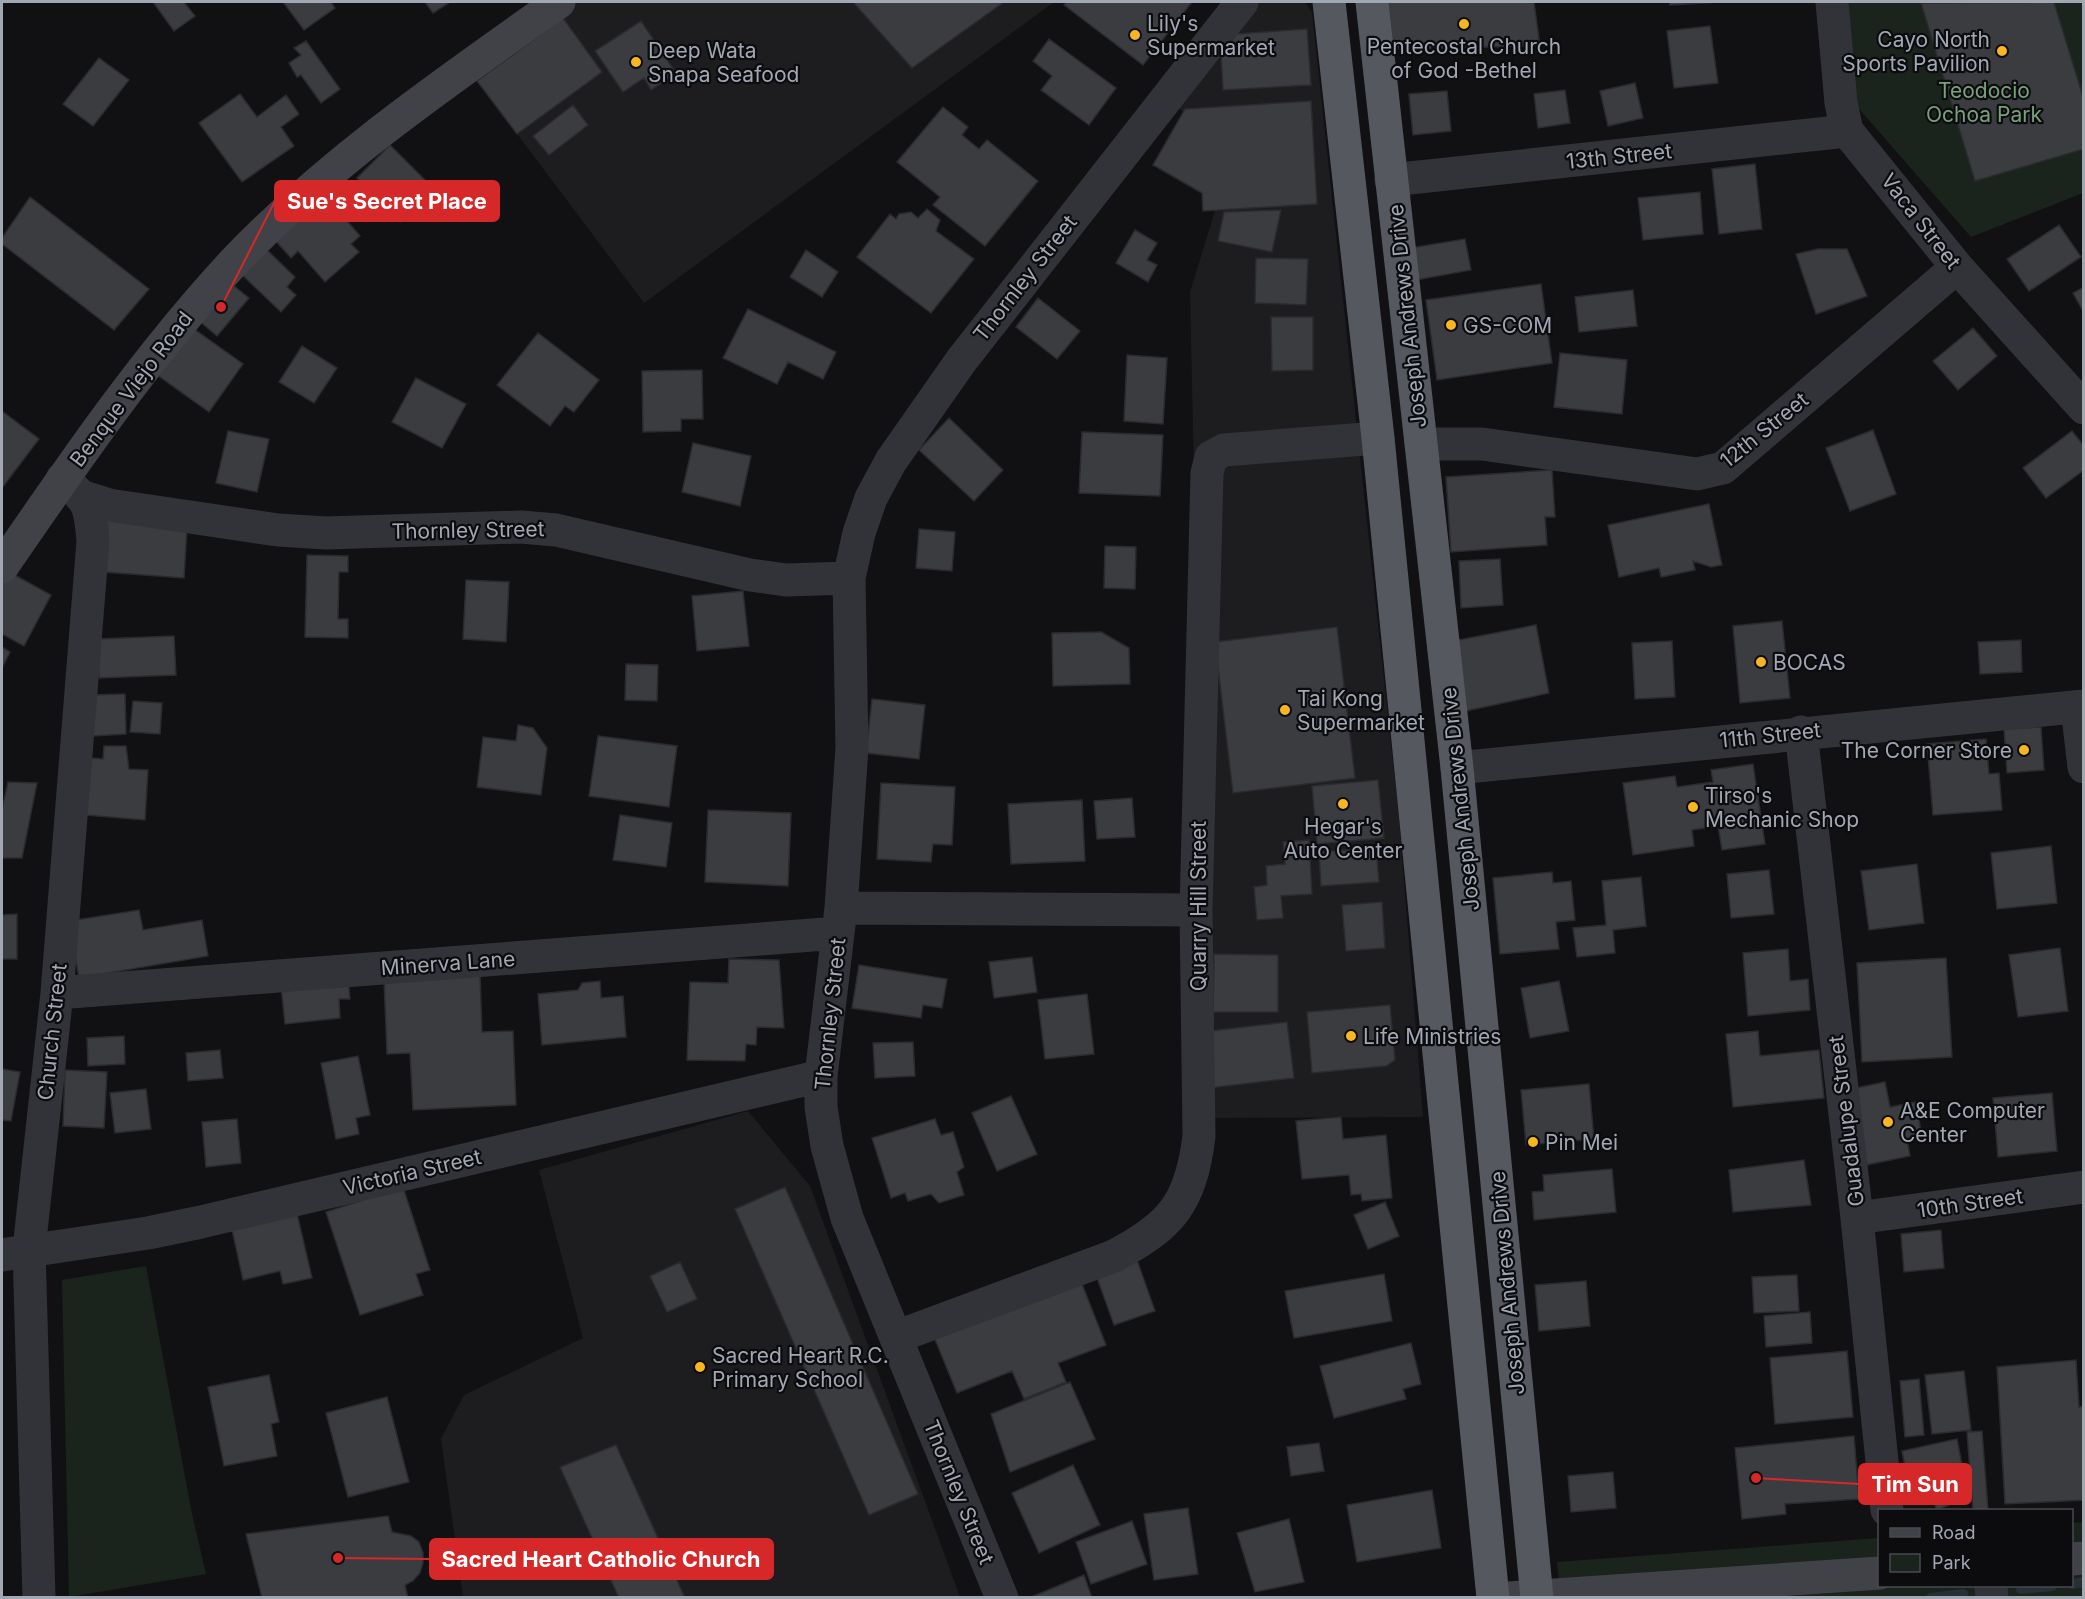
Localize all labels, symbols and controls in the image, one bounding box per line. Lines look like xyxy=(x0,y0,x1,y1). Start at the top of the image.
place label: Lily's Supermarket xyxy=(1147,11,1275,60)
marker: Pentecostal Church of God -Bethel xyxy=(1457,17,1471,31)
place label: Cayo North Sports Pavilion xyxy=(1842,27,1990,76)
marker: Lily's Supermarket xyxy=(1128,28,1142,42)
place label: Pentecostal Church of God -Bethel xyxy=(1367,34,1561,83)
place label: Deep Wata Snapa Seafood xyxy=(648,38,799,87)
marker: Cayo North Sports Pavilion xyxy=(1995,44,2009,58)
marker: Deep Wata Snapa Seafood xyxy=(629,55,643,69)
park label: Teodocio Ochoa Park xyxy=(1926,78,2042,127)
street label: 13th Street xyxy=(1565,138,1673,174)
street label: Vaca Street xyxy=(1876,168,1966,274)
callout: Sue's Secret Place xyxy=(275,181,499,221)
text: Sue's Secret Place xyxy=(287,188,487,214)
street label: Joseph Andrews Drive xyxy=(1383,203,1431,429)
street label: Thornley Street xyxy=(968,210,1082,346)
street label: Benque Viejo Road xyxy=(64,306,198,472)
place label: GS-COM xyxy=(1463,313,1552,338)
marker: GS-COM xyxy=(1444,318,1458,332)
street label: 12th Street xyxy=(1715,387,1813,473)
street label: Thornley Street xyxy=(391,516,545,544)
place label: BOCAS xyxy=(1773,650,1846,675)
marker: BOCAS xyxy=(1754,655,1768,669)
place label: Tai Kong Supermarket xyxy=(1297,686,1425,735)
street label: Joseph Andrews Drive xyxy=(1436,686,1484,912)
marker: Tai Kong Supermarket xyxy=(1278,703,1292,717)
street label: 11th Street xyxy=(1718,717,1822,753)
place label: The Corner Store xyxy=(1841,738,2012,763)
marker: The Corner Store xyxy=(2017,743,2031,757)
place label: Tirso's Mechanic Shop xyxy=(1705,783,1859,832)
marker: Hegar's Auto Center xyxy=(1336,797,1350,811)
marker: Tirso's Mechanic Shop xyxy=(1686,800,1700,814)
place label: Hegar's Auto Center xyxy=(1284,814,1403,863)
street label: Quarry Hill Street xyxy=(1186,821,1211,991)
street label: Thornley Street xyxy=(810,936,850,1091)
street label: Minerva Lane xyxy=(380,946,516,980)
street label: Church Street xyxy=(32,962,72,1102)
place label: Life Ministries xyxy=(1363,1024,1501,1049)
marker: Life Ministries xyxy=(1344,1029,1358,1043)
street label: Guadalupe Street xyxy=(1823,1034,1869,1208)
place label: A&E Computer Center xyxy=(1900,1098,2045,1147)
marker: A&E Computer Center xyxy=(1881,1115,1895,1129)
place label: Pin Mei xyxy=(1545,1130,1618,1155)
marker: Pin Mei xyxy=(1526,1135,1540,1149)
street label: Victoria Street xyxy=(340,1144,484,1200)
street label: Joseph Andrews Drive xyxy=(1485,1170,1529,1396)
street label: 10th Street xyxy=(1915,1183,2025,1223)
place label: Sacred Heart R.C. Primary School xyxy=(712,1343,889,1392)
marker: Sacred Heart R.C. Primary School xyxy=(693,1360,707,1374)
street label: Thornley Street xyxy=(919,1416,999,1568)
callout: Tim Sun xyxy=(1859,1464,1971,1504)
text: Tim Sun xyxy=(1871,1471,1959,1497)
legend xyxy=(1878,1509,2073,1587)
text: Road xyxy=(1932,1522,1975,1543)
callout: Sacred Heart Catholic Church xyxy=(430,1539,773,1579)
text: Sacred Heart Catholic Church xyxy=(441,1546,761,1572)
text: Park xyxy=(1932,1552,1971,1573)

